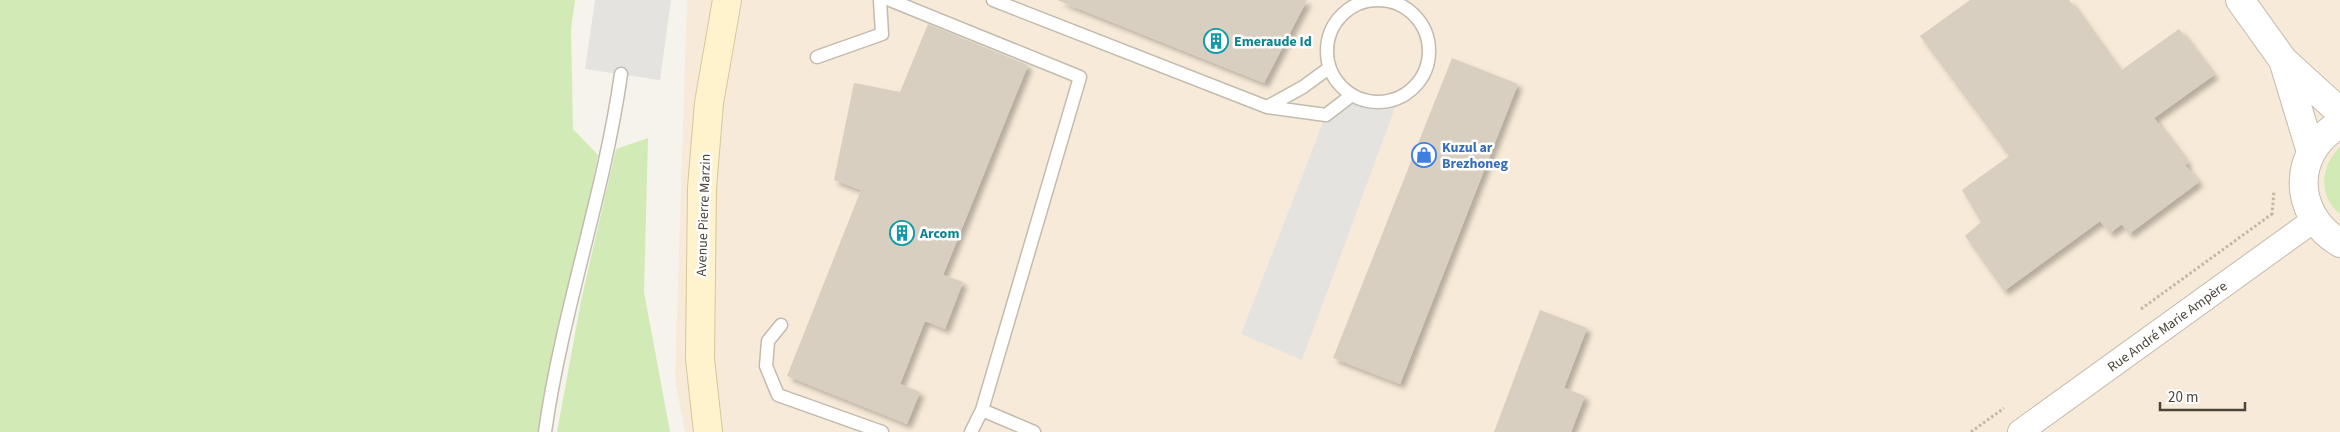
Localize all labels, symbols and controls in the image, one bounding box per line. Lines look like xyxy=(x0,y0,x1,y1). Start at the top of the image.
building icon: Emeraude Id xyxy=(1203,28,1229,54)
place label: Emeraude Id xyxy=(1234,32,1312,52)
place label: Kuzul ar Brezhoneg xyxy=(1442,138,1508,174)
shop icon: Kuzul ar Brezhoneg xyxy=(1411,142,1437,168)
street label: Avenue Pierre Marzin xyxy=(692,153,716,277)
building icon: Arcom xyxy=(889,220,915,246)
place label: Arcom xyxy=(919,224,959,244)
street label: Rue André Marie Ampère xyxy=(2104,276,2232,377)
scale bar xyxy=(2160,380,2245,412)
text: 20 m xyxy=(2168,387,2198,408)

